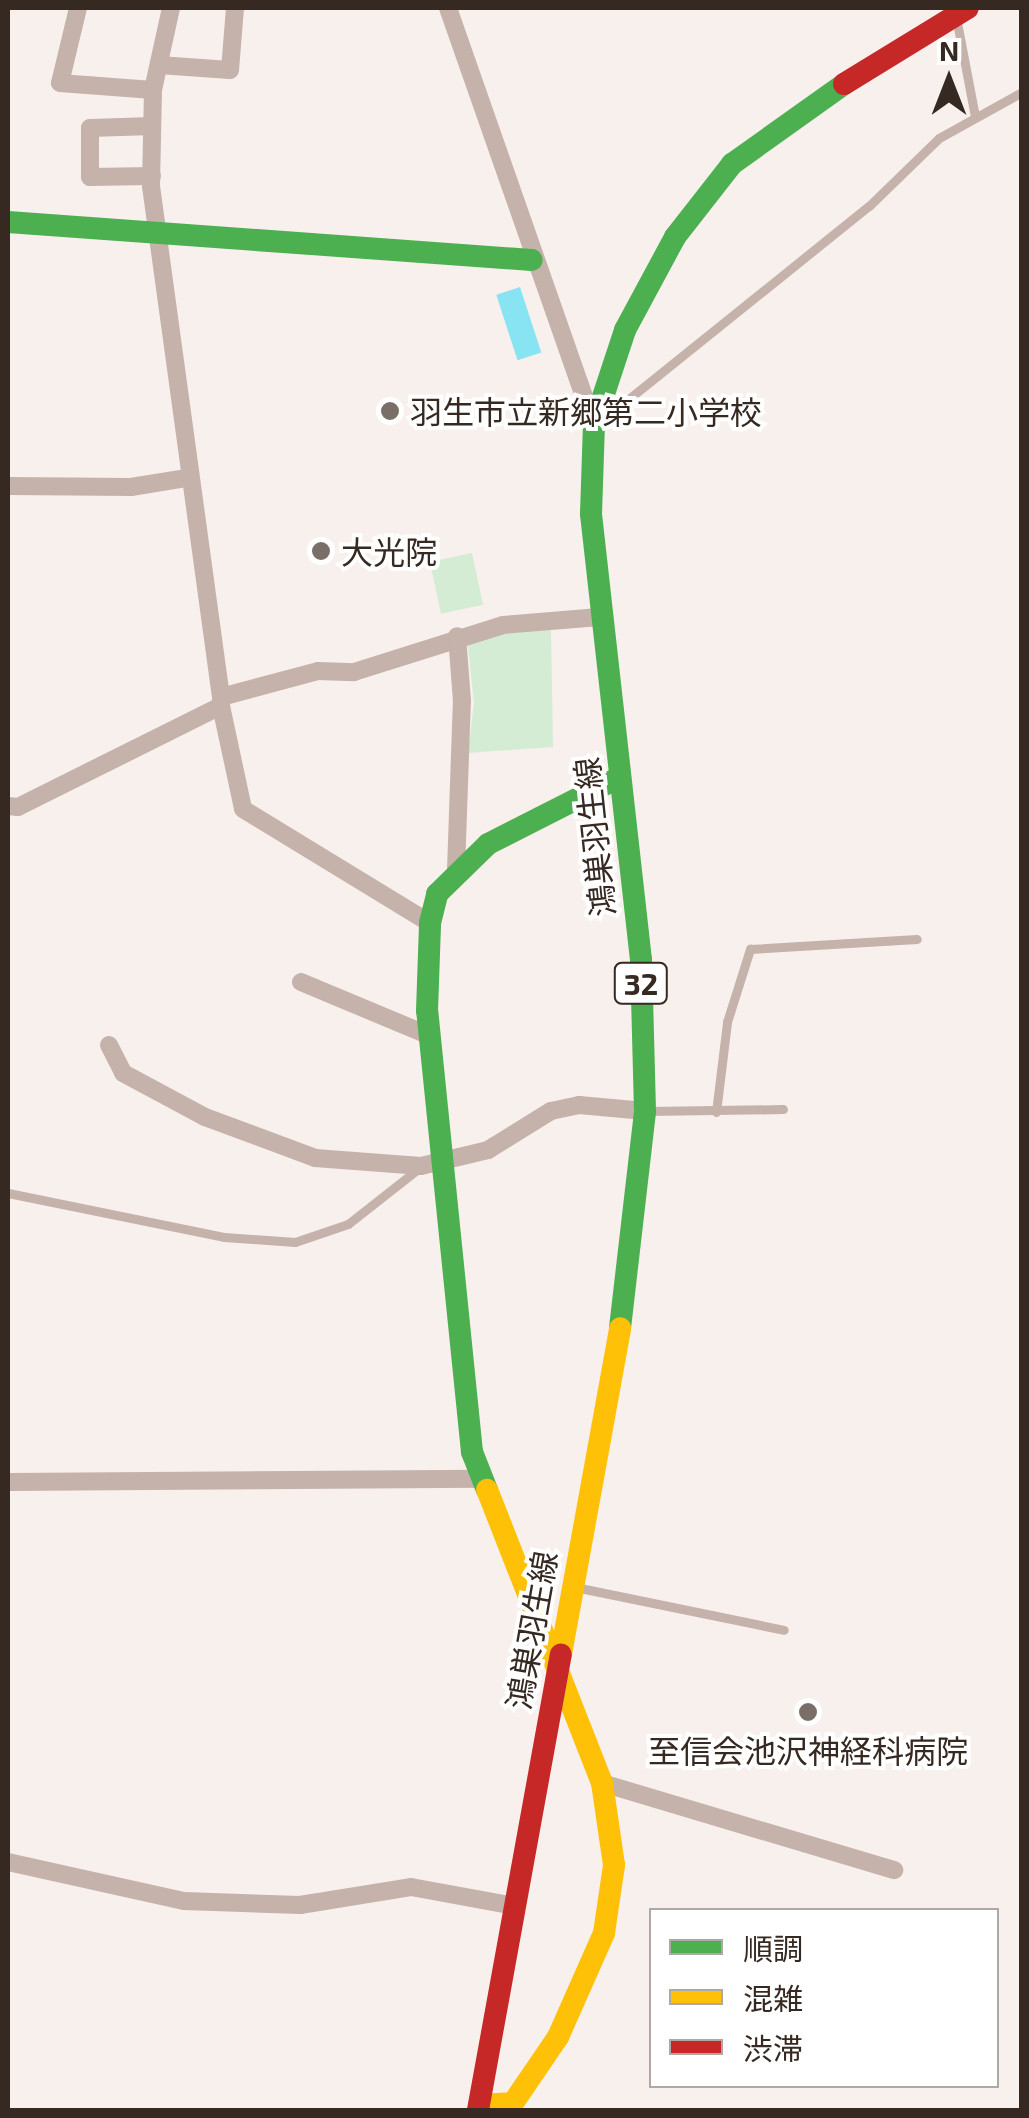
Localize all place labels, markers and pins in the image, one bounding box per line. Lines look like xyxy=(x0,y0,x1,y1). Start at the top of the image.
place label: 羽生市立新郷第二小学校 xyxy=(410,392,762,430)
marker: 羽生市立新郷第二小学校 xyxy=(379,400,401,422)
place label: 大光院 xyxy=(341,532,437,570)
marker: 大光院 xyxy=(310,540,332,562)
marker: 至信会池沢神経科病院 xyxy=(795,1699,821,1725)
place label: 至信会池沢神経科病院 xyxy=(648,1731,968,1769)

